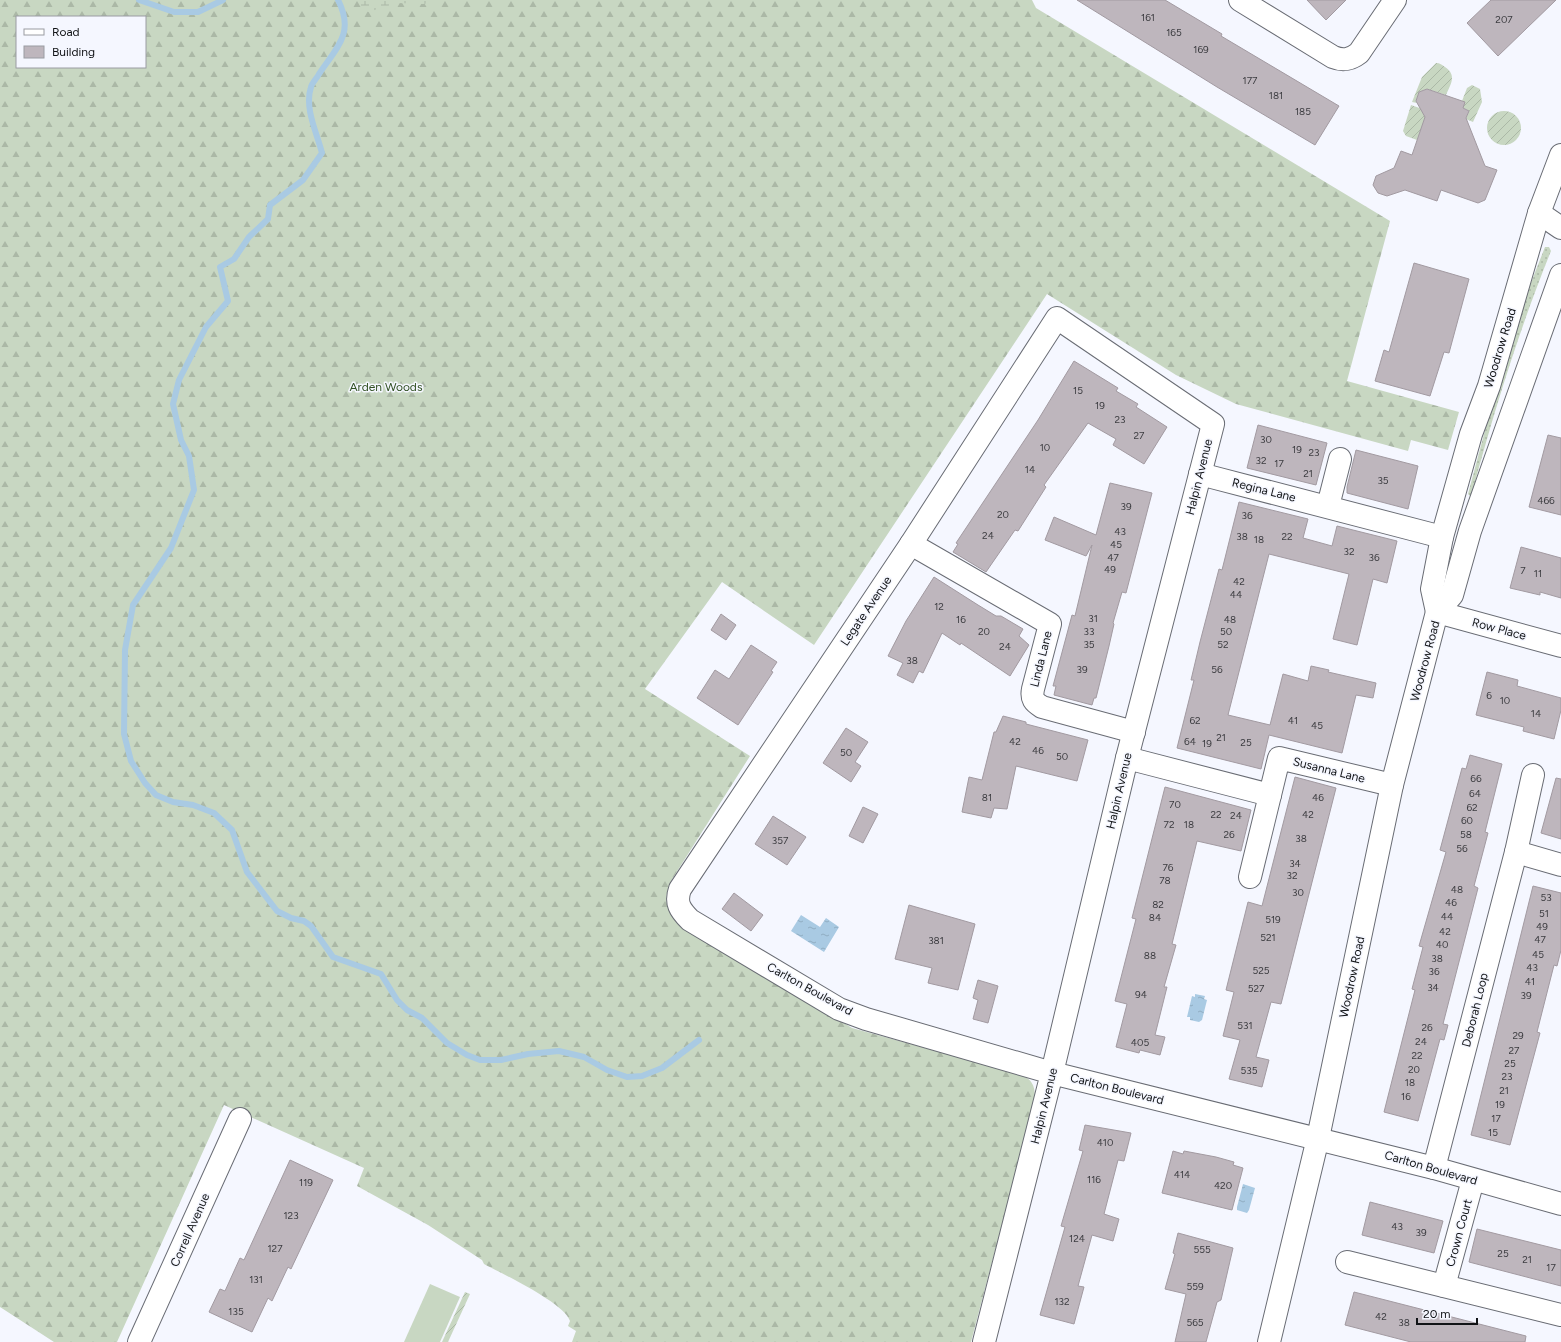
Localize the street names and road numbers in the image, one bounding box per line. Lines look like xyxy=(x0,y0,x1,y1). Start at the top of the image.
street label: Woodrow Road xyxy=(1481,306,1519,390)
street label: Halpin Avenue xyxy=(1183,437,1215,516)
street label: Regina Lane xyxy=(1231,475,1298,505)
street label: Legate Avenue xyxy=(838,573,895,648)
street label: Row Place xyxy=(1470,615,1528,643)
street label: Woodrow Road xyxy=(1408,619,1442,703)
street label: Linda Lane xyxy=(1027,629,1055,689)
street label: Halpin Avenue xyxy=(1103,751,1135,831)
street label: Susanna Lane xyxy=(1291,754,1367,786)
street label: Woodrow Road xyxy=(1337,935,1367,1019)
street label: Carlton Boulevard xyxy=(765,960,855,1018)
street label: Deborah Loop xyxy=(1459,971,1491,1049)
street label: Halpin Avenue xyxy=(1028,1066,1060,1145)
street label: Carlton Boulevard xyxy=(1069,1071,1165,1107)
street label: Carlton Boulevard xyxy=(1383,1148,1479,1188)
street label: Correll Avenue xyxy=(168,1191,213,1269)
street label: Crown Court xyxy=(1443,1197,1475,1268)

